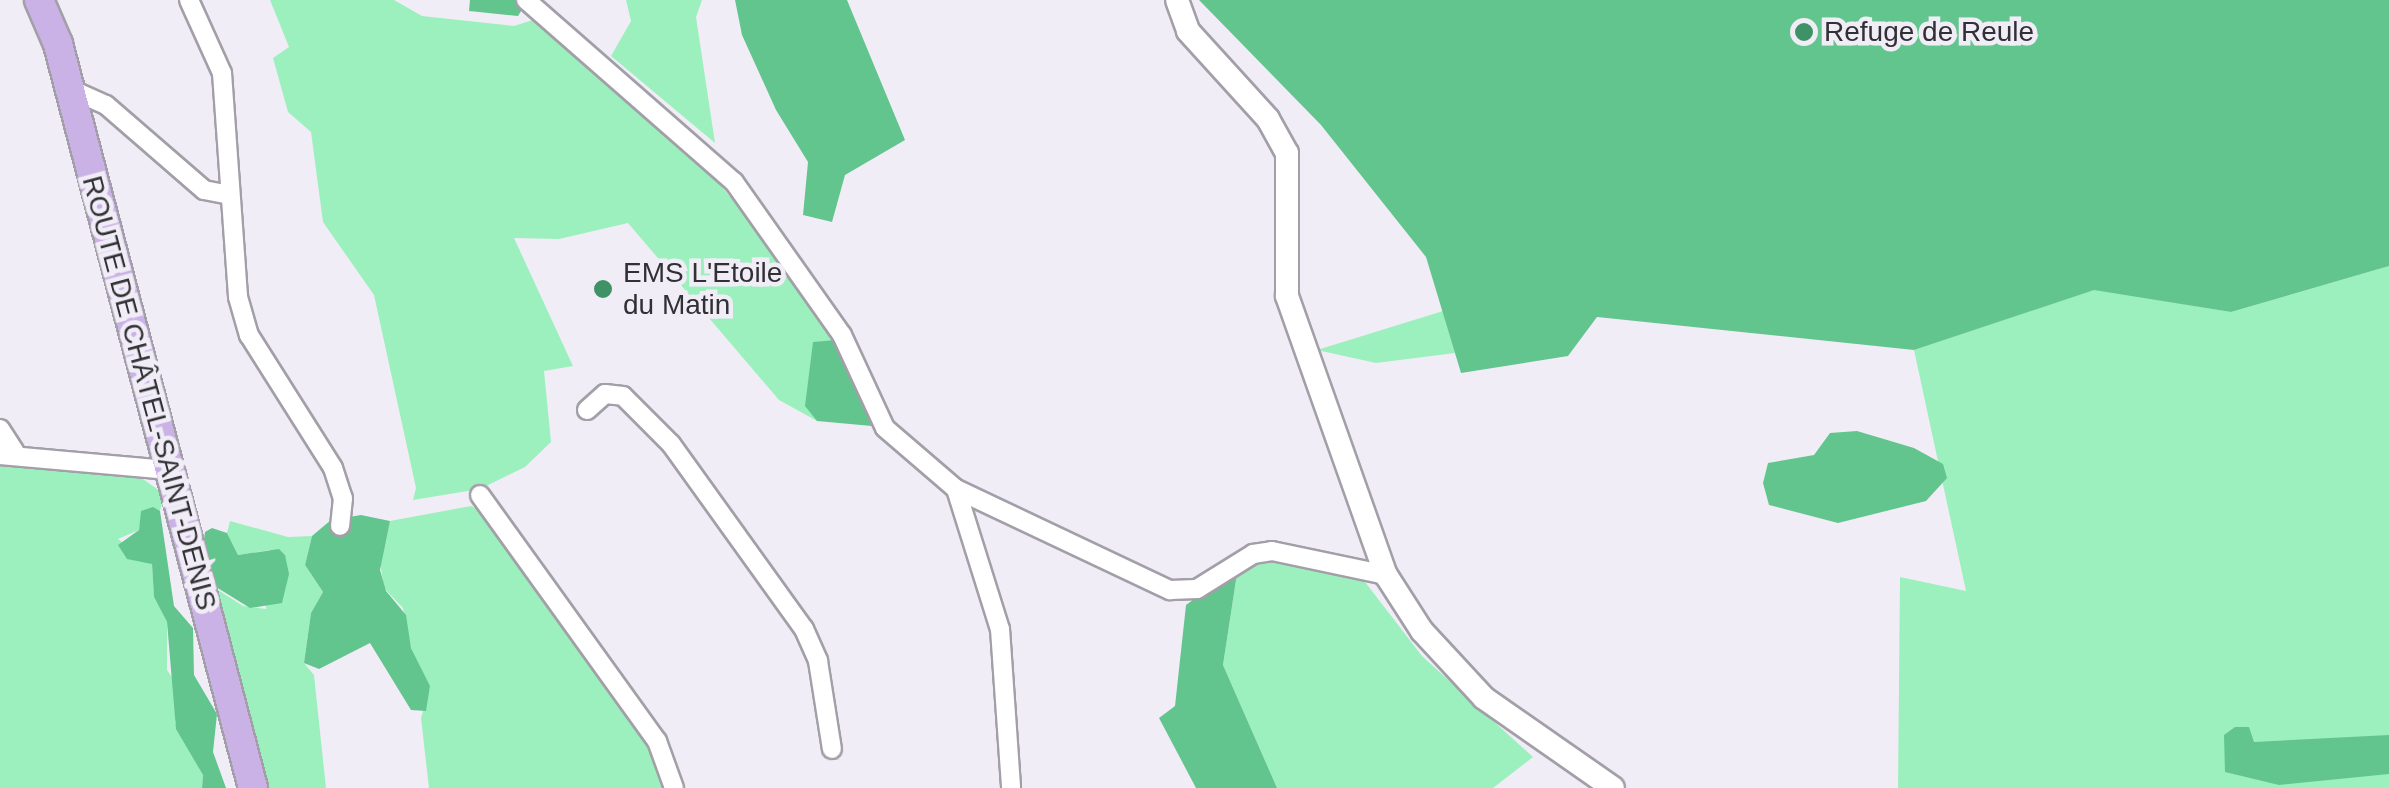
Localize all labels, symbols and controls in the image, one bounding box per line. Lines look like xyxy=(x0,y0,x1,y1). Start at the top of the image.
place label: Refuge de Reule xyxy=(1824,15,2034,49)
marker: Refuge de Reule xyxy=(1793,21,1815,43)
street label: ROUTE DE CHÂTEL-SAINT-DENIS xyxy=(75,172,223,614)
place label: EMS L'Etoile du Matin xyxy=(623,256,782,322)
marker: EMS L'Etoile du Matin xyxy=(592,278,614,300)

